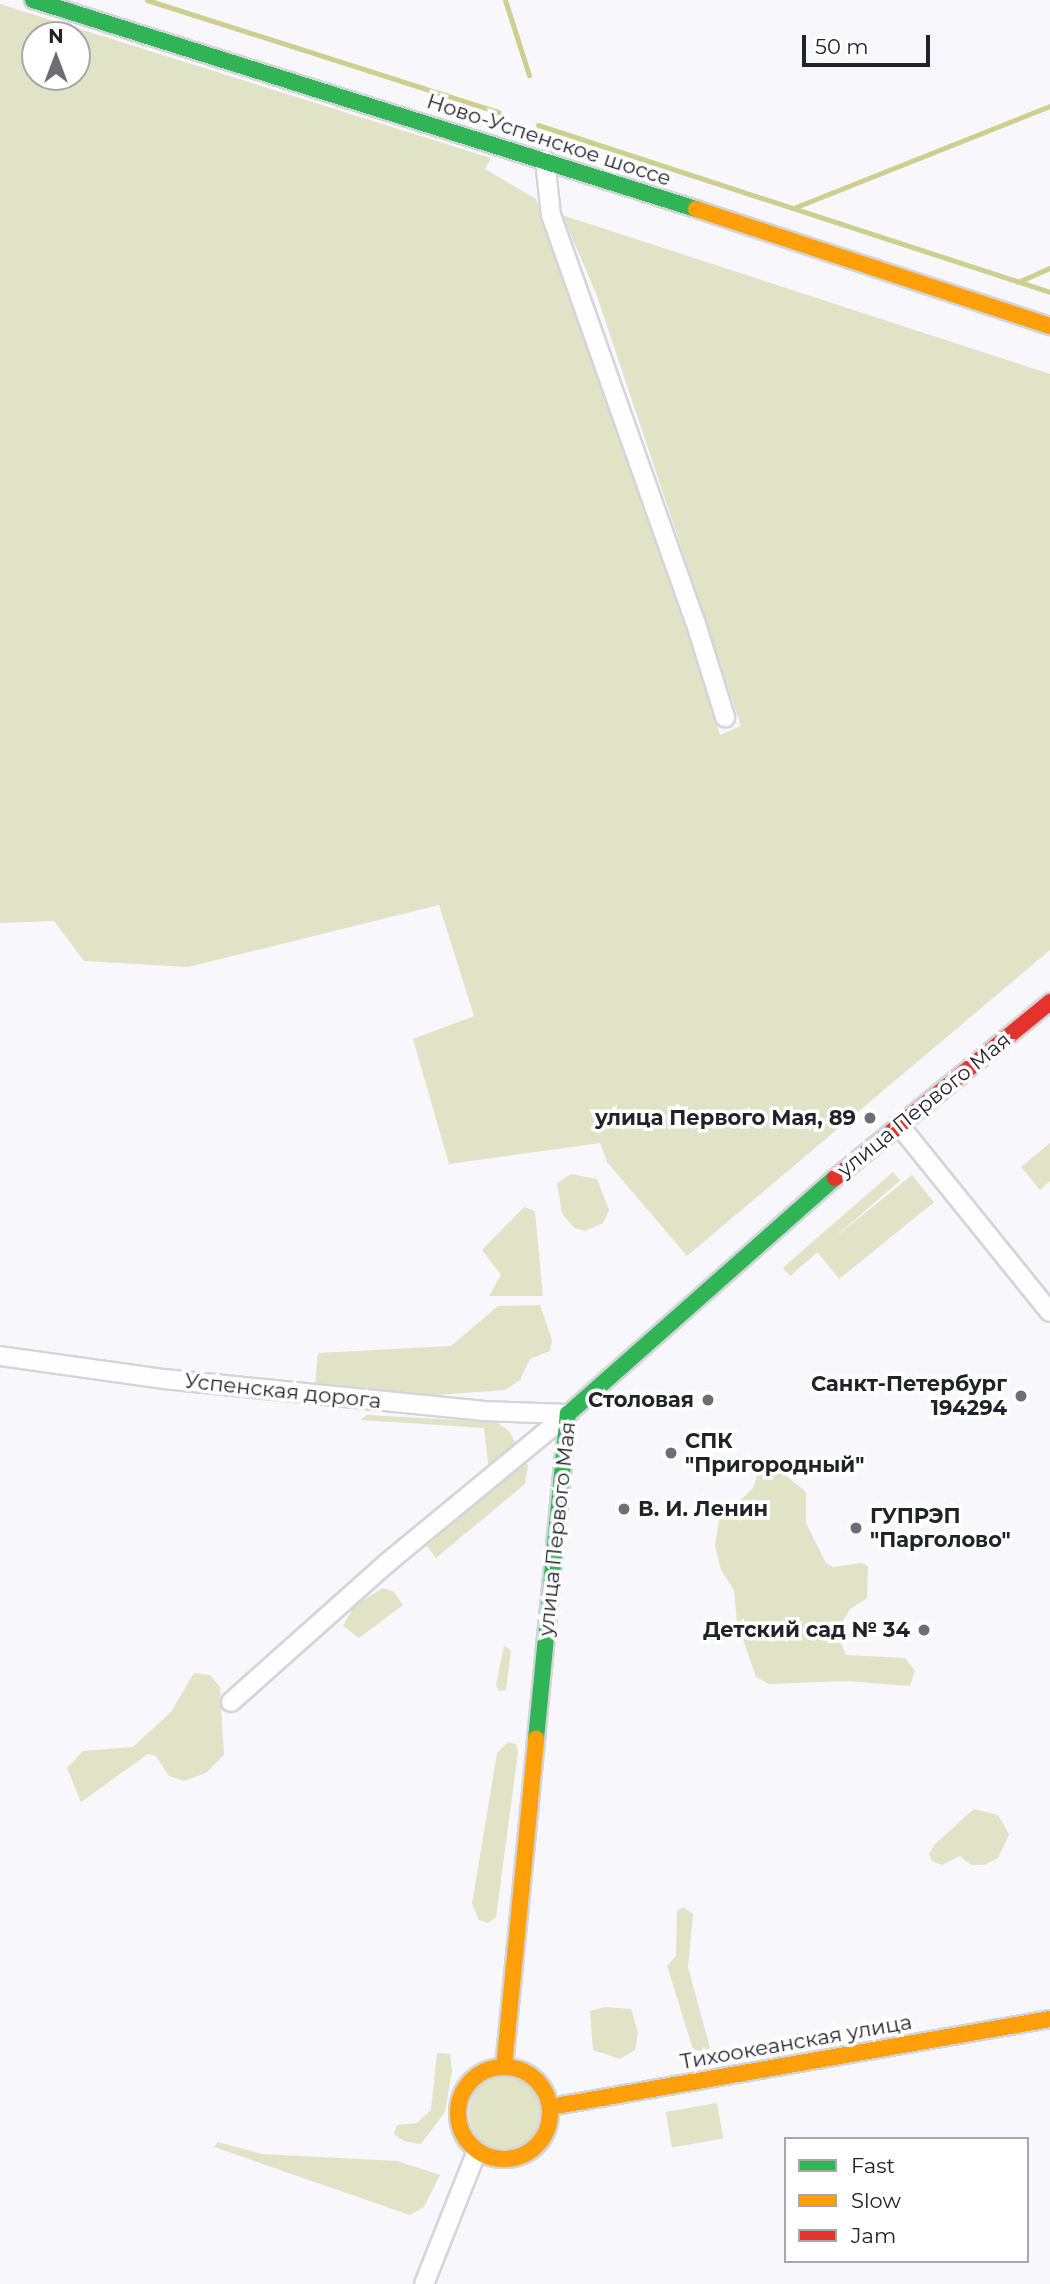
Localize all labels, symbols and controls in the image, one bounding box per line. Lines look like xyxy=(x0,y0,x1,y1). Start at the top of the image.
north arrow xyxy=(21,21,91,91)
scale bar xyxy=(805,21,933,65)
text: N xyxy=(48,25,64,48)
text: 50 m xyxy=(815,34,869,59)
street label: Ново-Успенское шоссе xyxy=(424,89,674,191)
street label: улица Первого Мая xyxy=(832,1027,1016,1183)
place label: улица Первого Мая, 89 xyxy=(595,1105,856,1131)
marker: улица Первого Мая, 89 xyxy=(862,1110,878,1126)
street label: Успенская дорога xyxy=(183,1368,383,1414)
place label: Санкт-Петербург 194294 xyxy=(811,1371,1007,1421)
place label: Столовая xyxy=(588,1387,694,1413)
marker: Санкт-Петербург 194294 xyxy=(1013,1388,1029,1404)
marker: Столовая xyxy=(700,1392,716,1408)
street label: улица Первого Мая xyxy=(533,1421,581,1637)
place label: СПК "Пригородный" xyxy=(685,1428,864,1478)
marker: СПК "Пригородный" xyxy=(663,1445,679,1461)
place label: В. И. Ленин xyxy=(638,1496,768,1522)
marker: В. И. Ленин xyxy=(616,1501,632,1517)
place label: ГУПРЭП "Парголово" xyxy=(870,1503,1011,1553)
marker: ГУПРЭП "Парголово" xyxy=(848,1520,864,1536)
place label: Детский сад № 34 xyxy=(703,1617,910,1643)
marker: Детский сад № 34 xyxy=(916,1622,932,1638)
street label: Тихоокеанская улица xyxy=(678,2009,914,2075)
legend xyxy=(784,2137,1029,2263)
text: Fast xyxy=(851,2153,895,2178)
text: Slow xyxy=(851,2188,901,2213)
text: Jam xyxy=(851,2223,896,2248)

